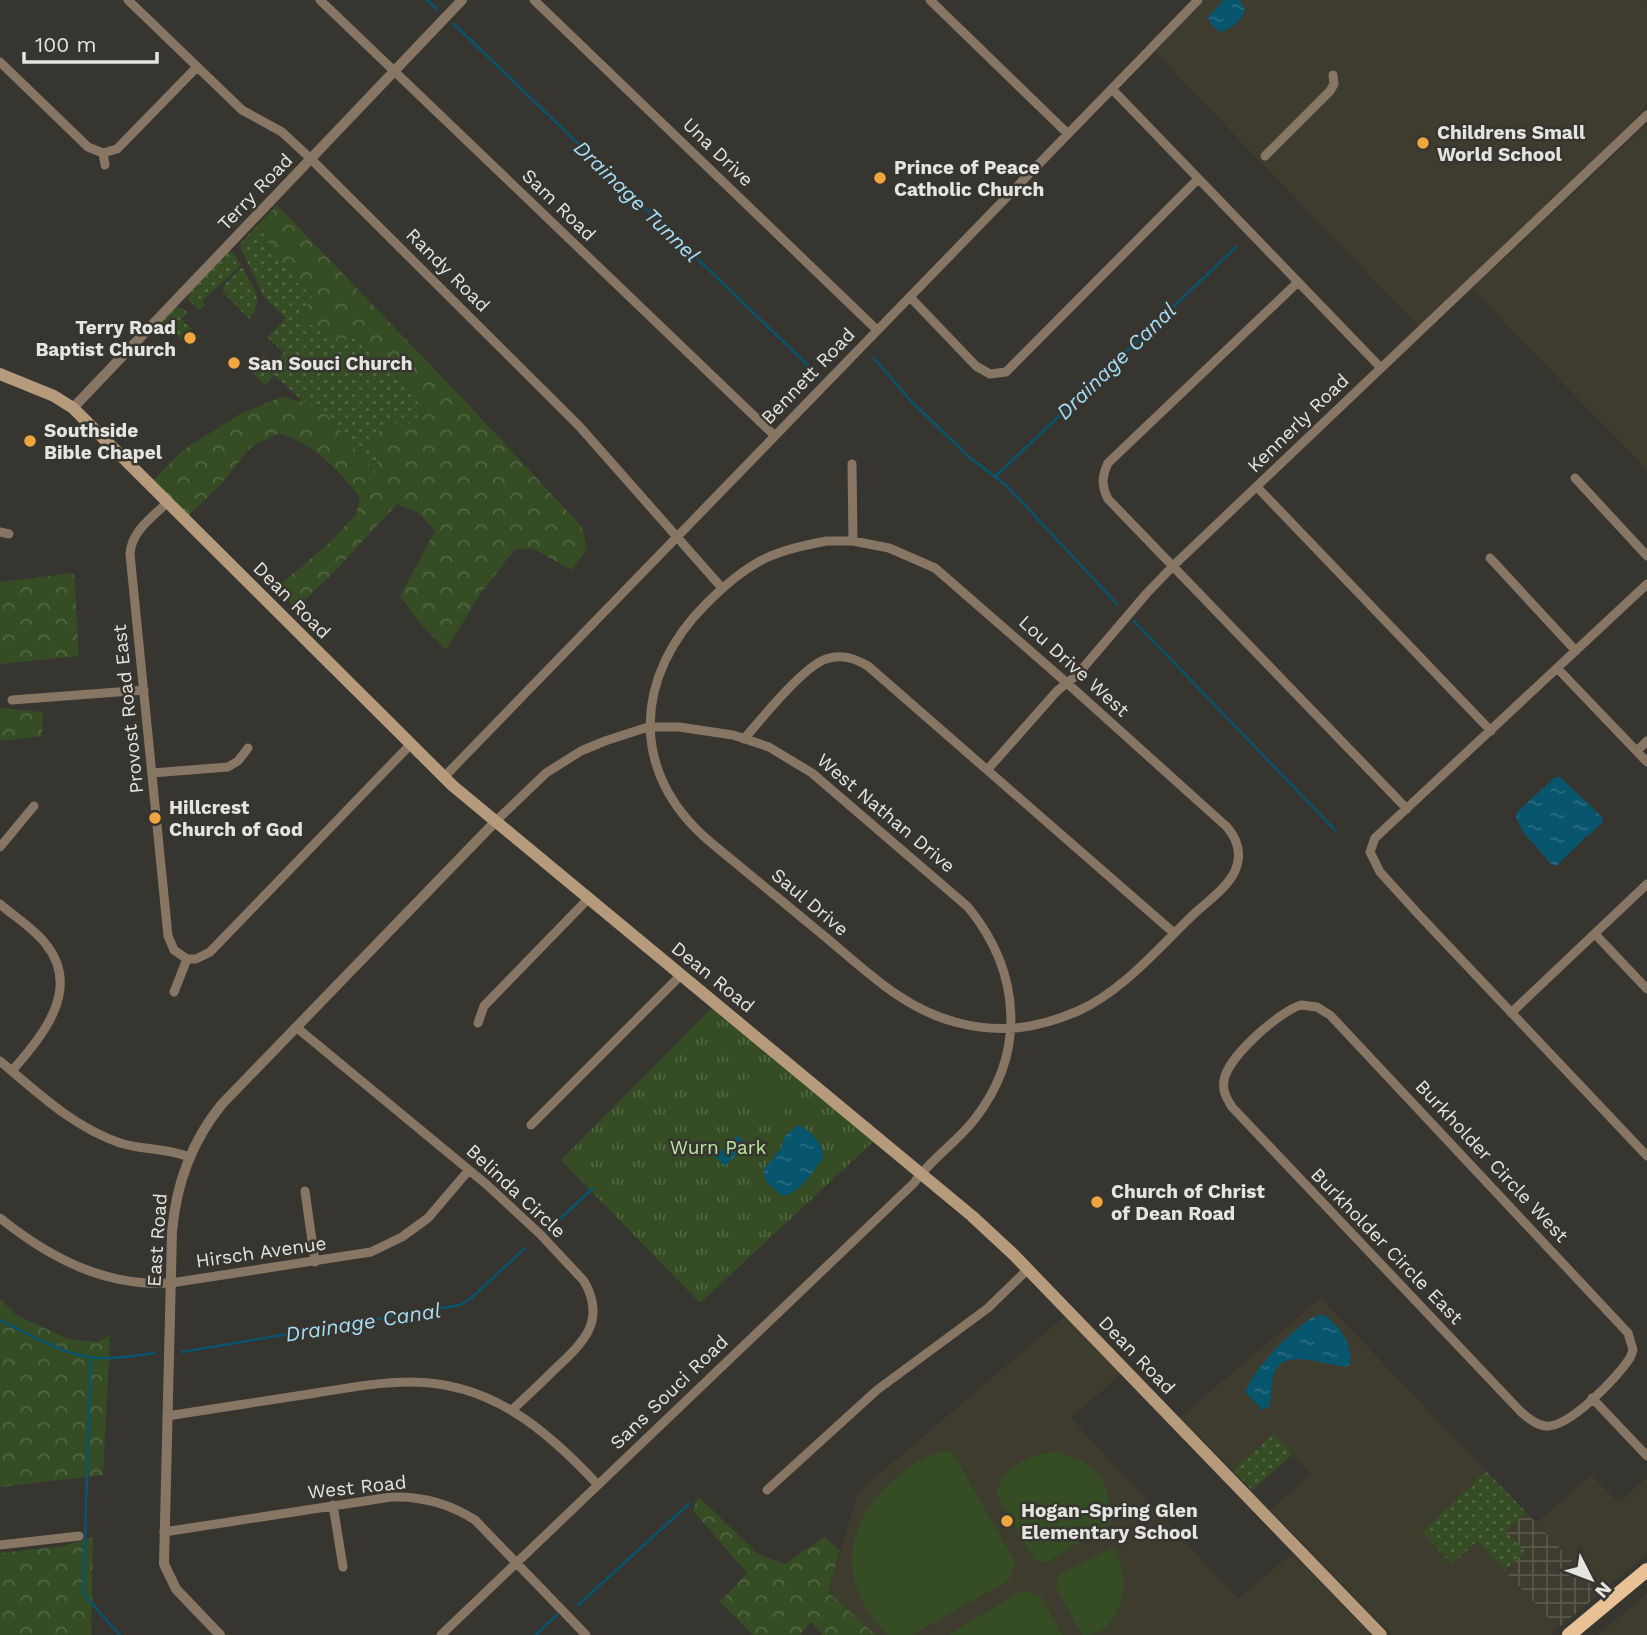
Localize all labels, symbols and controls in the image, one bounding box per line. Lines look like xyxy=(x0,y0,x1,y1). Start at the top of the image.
scale bar xyxy=(24,21,158,65)
text: 100 m xyxy=(35,32,97,57)
street label: Una Drive xyxy=(678,113,758,191)
place label: Childrens Small World School xyxy=(1437,121,1586,166)
water label: Drainage Tunnel xyxy=(569,135,705,267)
marker: Childrens Small World School xyxy=(1415,135,1431,151)
street label: Terry Road xyxy=(213,149,297,235)
place label: Prince of Peace Catholic Church xyxy=(894,156,1044,201)
street label: Sam Road xyxy=(517,164,601,246)
marker: Prince of Peace Catholic Church xyxy=(872,170,888,186)
street label: Randy Road xyxy=(401,223,495,317)
water label: Drainage Canal xyxy=(1051,297,1181,425)
place label: Terry Road Baptist Church xyxy=(35,316,176,361)
street label: Bennett Road xyxy=(756,323,860,429)
marker: Terry Road Baptist Church xyxy=(182,330,198,346)
place label: San Souci Church xyxy=(248,352,413,375)
marker: San Souci Church xyxy=(226,355,242,371)
street label: Kennerly Road xyxy=(1242,369,1354,477)
place label: Southside Bible Chapel xyxy=(44,419,163,464)
marker: Southside Bible Chapel xyxy=(22,433,38,449)
street label: Dean Road xyxy=(248,556,336,644)
street label: Lou Drive West xyxy=(1014,610,1134,722)
street label: Provost Road East xyxy=(108,623,148,795)
street label: West Nathan Drive xyxy=(812,749,960,877)
place label: Hillcrest Church of God xyxy=(169,796,303,841)
marker: Hillcrest Church of God xyxy=(147,810,163,826)
street label: Saul Drive xyxy=(767,863,853,941)
street label: Dean Road xyxy=(667,937,759,1017)
street label: Burkholder Circle West xyxy=(1411,1075,1573,1247)
park label: Wurn Park xyxy=(670,1136,766,1159)
street label: Belinda Circle xyxy=(461,1139,571,1243)
street label: Burkholder Circle East xyxy=(1306,1163,1468,1329)
place label: Church of Christ of Dean Road xyxy=(1111,1180,1265,1225)
street label: East Road xyxy=(142,1192,172,1288)
marker: Church of Christ of Dean Road xyxy=(1089,1194,1105,1210)
street label: Hirsch Avenue xyxy=(194,1231,328,1273)
water label: Drainage Canal xyxy=(283,1297,443,1347)
street label: Dean Road xyxy=(1094,1311,1180,1399)
street label: Sans Souci Road xyxy=(605,1330,733,1454)
street label: West Road xyxy=(306,1470,408,1504)
place label: Hogan-Spring Glen Elementary School xyxy=(1021,1499,1199,1544)
marker: Hogan-Spring Glen Elementary School xyxy=(999,1513,1015,1529)
north arrow xyxy=(1556,1544,1626,1614)
text: N xyxy=(1590,1577,1617,1603)

